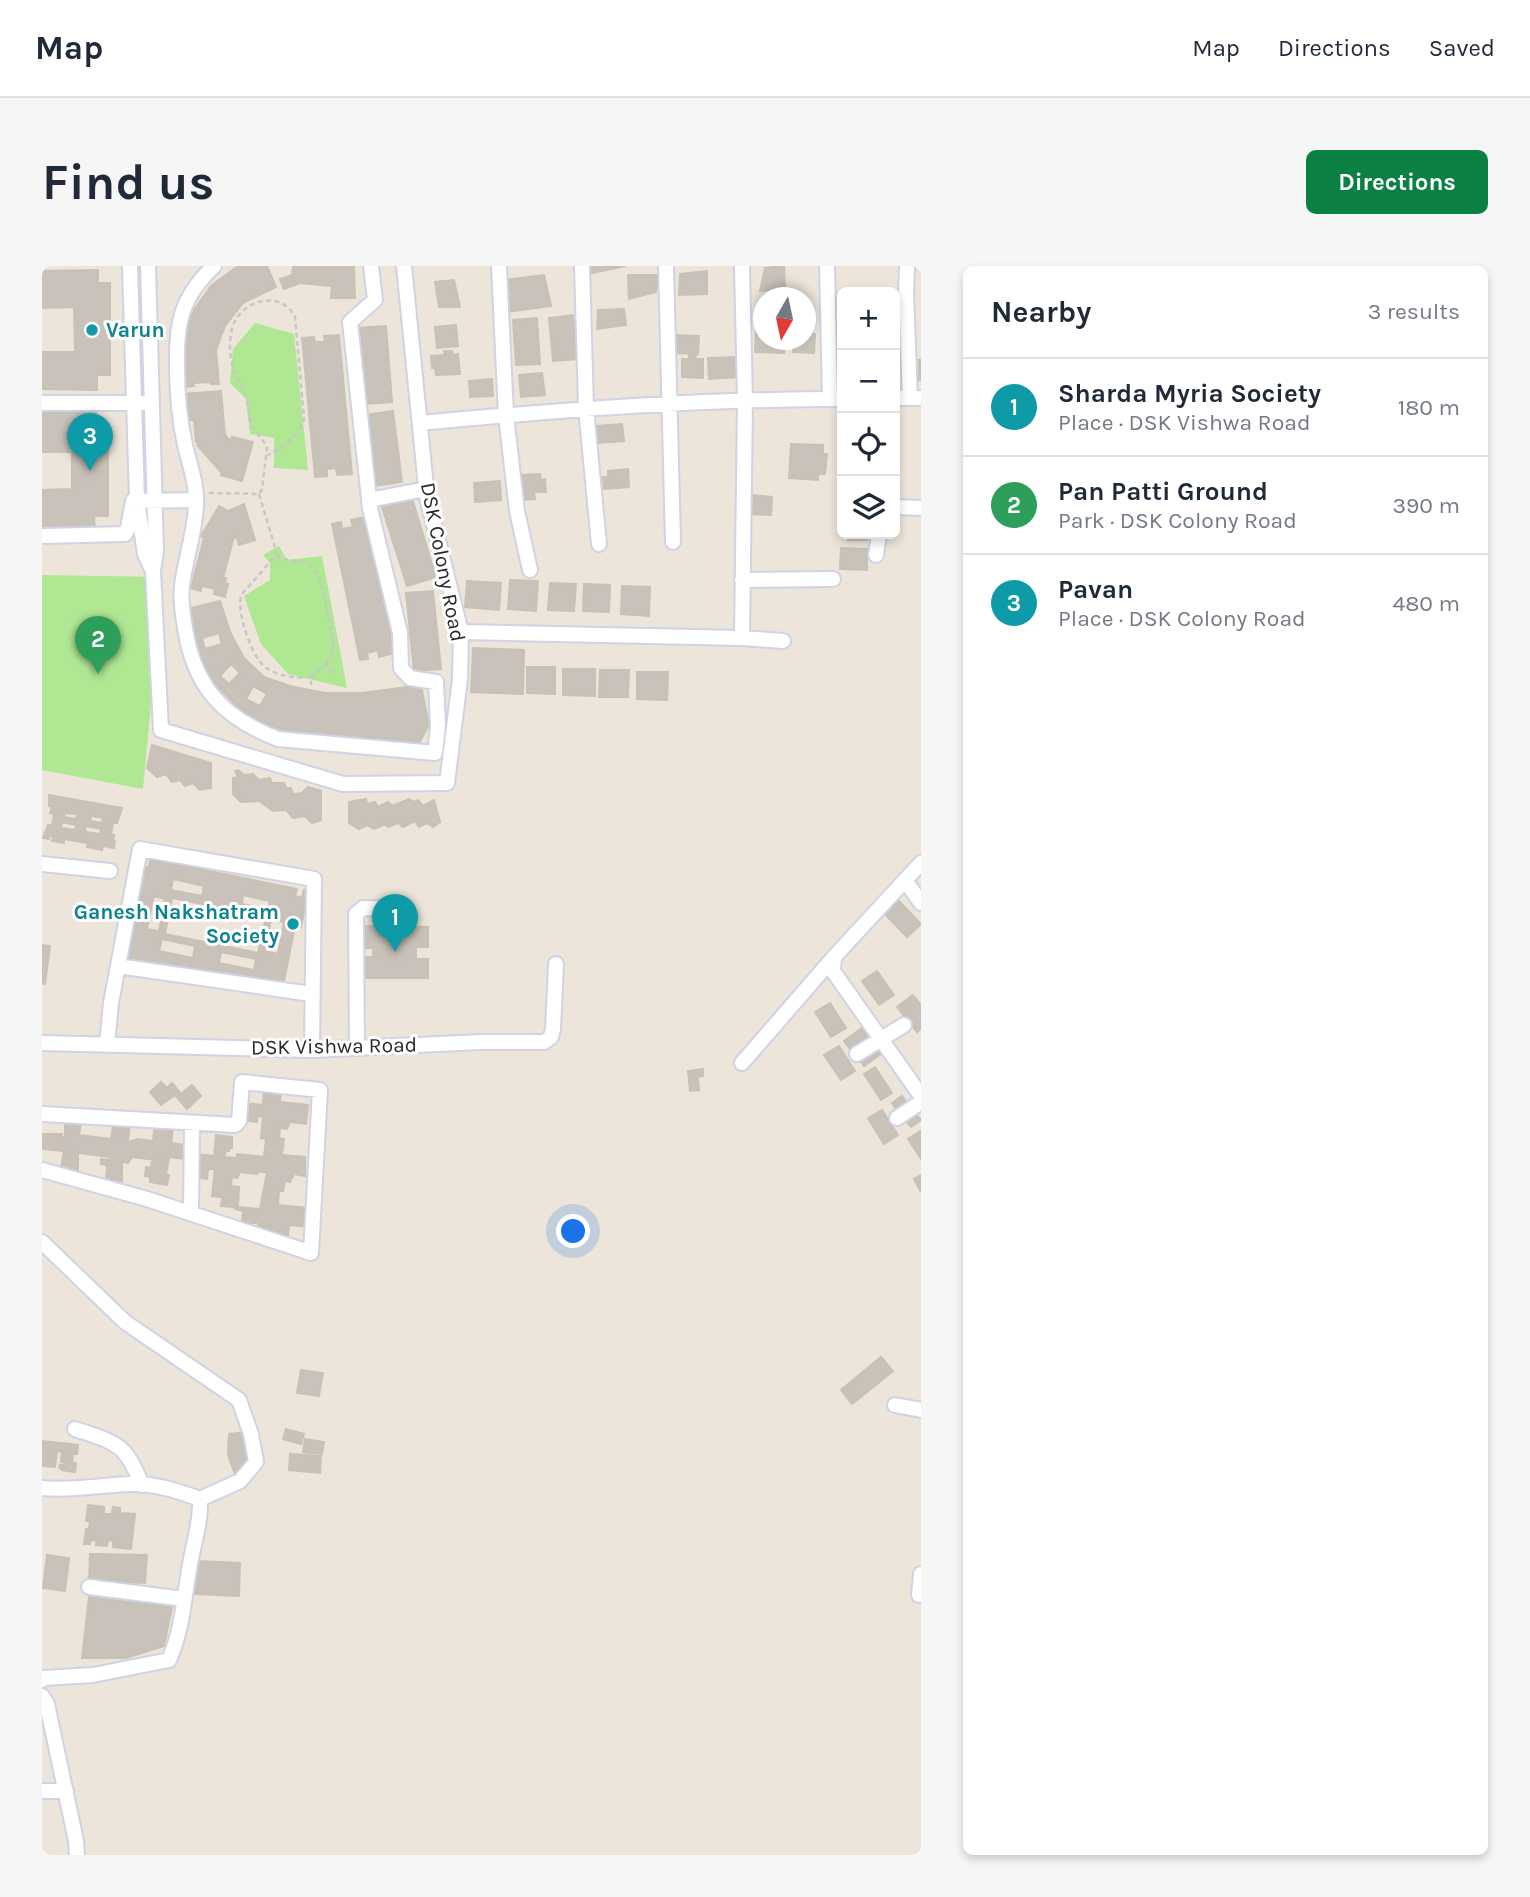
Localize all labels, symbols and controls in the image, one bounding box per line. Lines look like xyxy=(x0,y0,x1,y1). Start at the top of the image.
text: Map xyxy=(35,29,103,67)
text: Map xyxy=(1192,34,1240,62)
text: Directions xyxy=(1278,34,1391,62)
text: Saved xyxy=(1429,34,1495,62)
button: Directions xyxy=(1306,150,1488,214)
text: Find us xyxy=(42,154,214,211)
north arrow xyxy=(753,287,816,350)
map controls xyxy=(837,287,900,539)
button: + xyxy=(837,287,900,350)
text: Nearby xyxy=(991,294,1091,330)
text: 3 results xyxy=(1368,298,1460,325)
place label: Varun xyxy=(106,318,165,342)
marker: Varun xyxy=(84,322,100,338)
button: − xyxy=(837,350,900,413)
text: Sharda Myria Society xyxy=(1058,378,1321,409)
text: 1 xyxy=(1010,394,1018,421)
text: 180 m xyxy=(1398,394,1460,421)
text: Place · DSK Vishwa Road xyxy=(1058,409,1311,436)
pin: 3 xyxy=(67,413,113,471)
button: locate xyxy=(837,413,900,476)
button: layers xyxy=(837,476,900,539)
text: Pan Patti Ground xyxy=(1058,476,1268,507)
street label: DSK Colony Road xyxy=(416,480,470,644)
text: 2 xyxy=(1007,492,1021,519)
text: 390 m xyxy=(1392,492,1460,519)
text: Park · DSK Colony Road xyxy=(1058,507,1297,534)
text: Pavan xyxy=(1058,574,1133,605)
text: 3 xyxy=(1007,590,1021,617)
text: 480 m xyxy=(1392,590,1460,617)
text: Place · DSK Colony Road xyxy=(1058,605,1306,632)
pin: 2 xyxy=(75,616,121,674)
pin: 1 xyxy=(372,894,418,952)
place label: Ganesh Nakshatram Society xyxy=(74,900,279,948)
marker: Ganesh Nakshatram Society xyxy=(285,916,301,932)
street label: DSK Vishwa Road xyxy=(251,1033,417,1059)
your location xyxy=(556,1214,590,1248)

